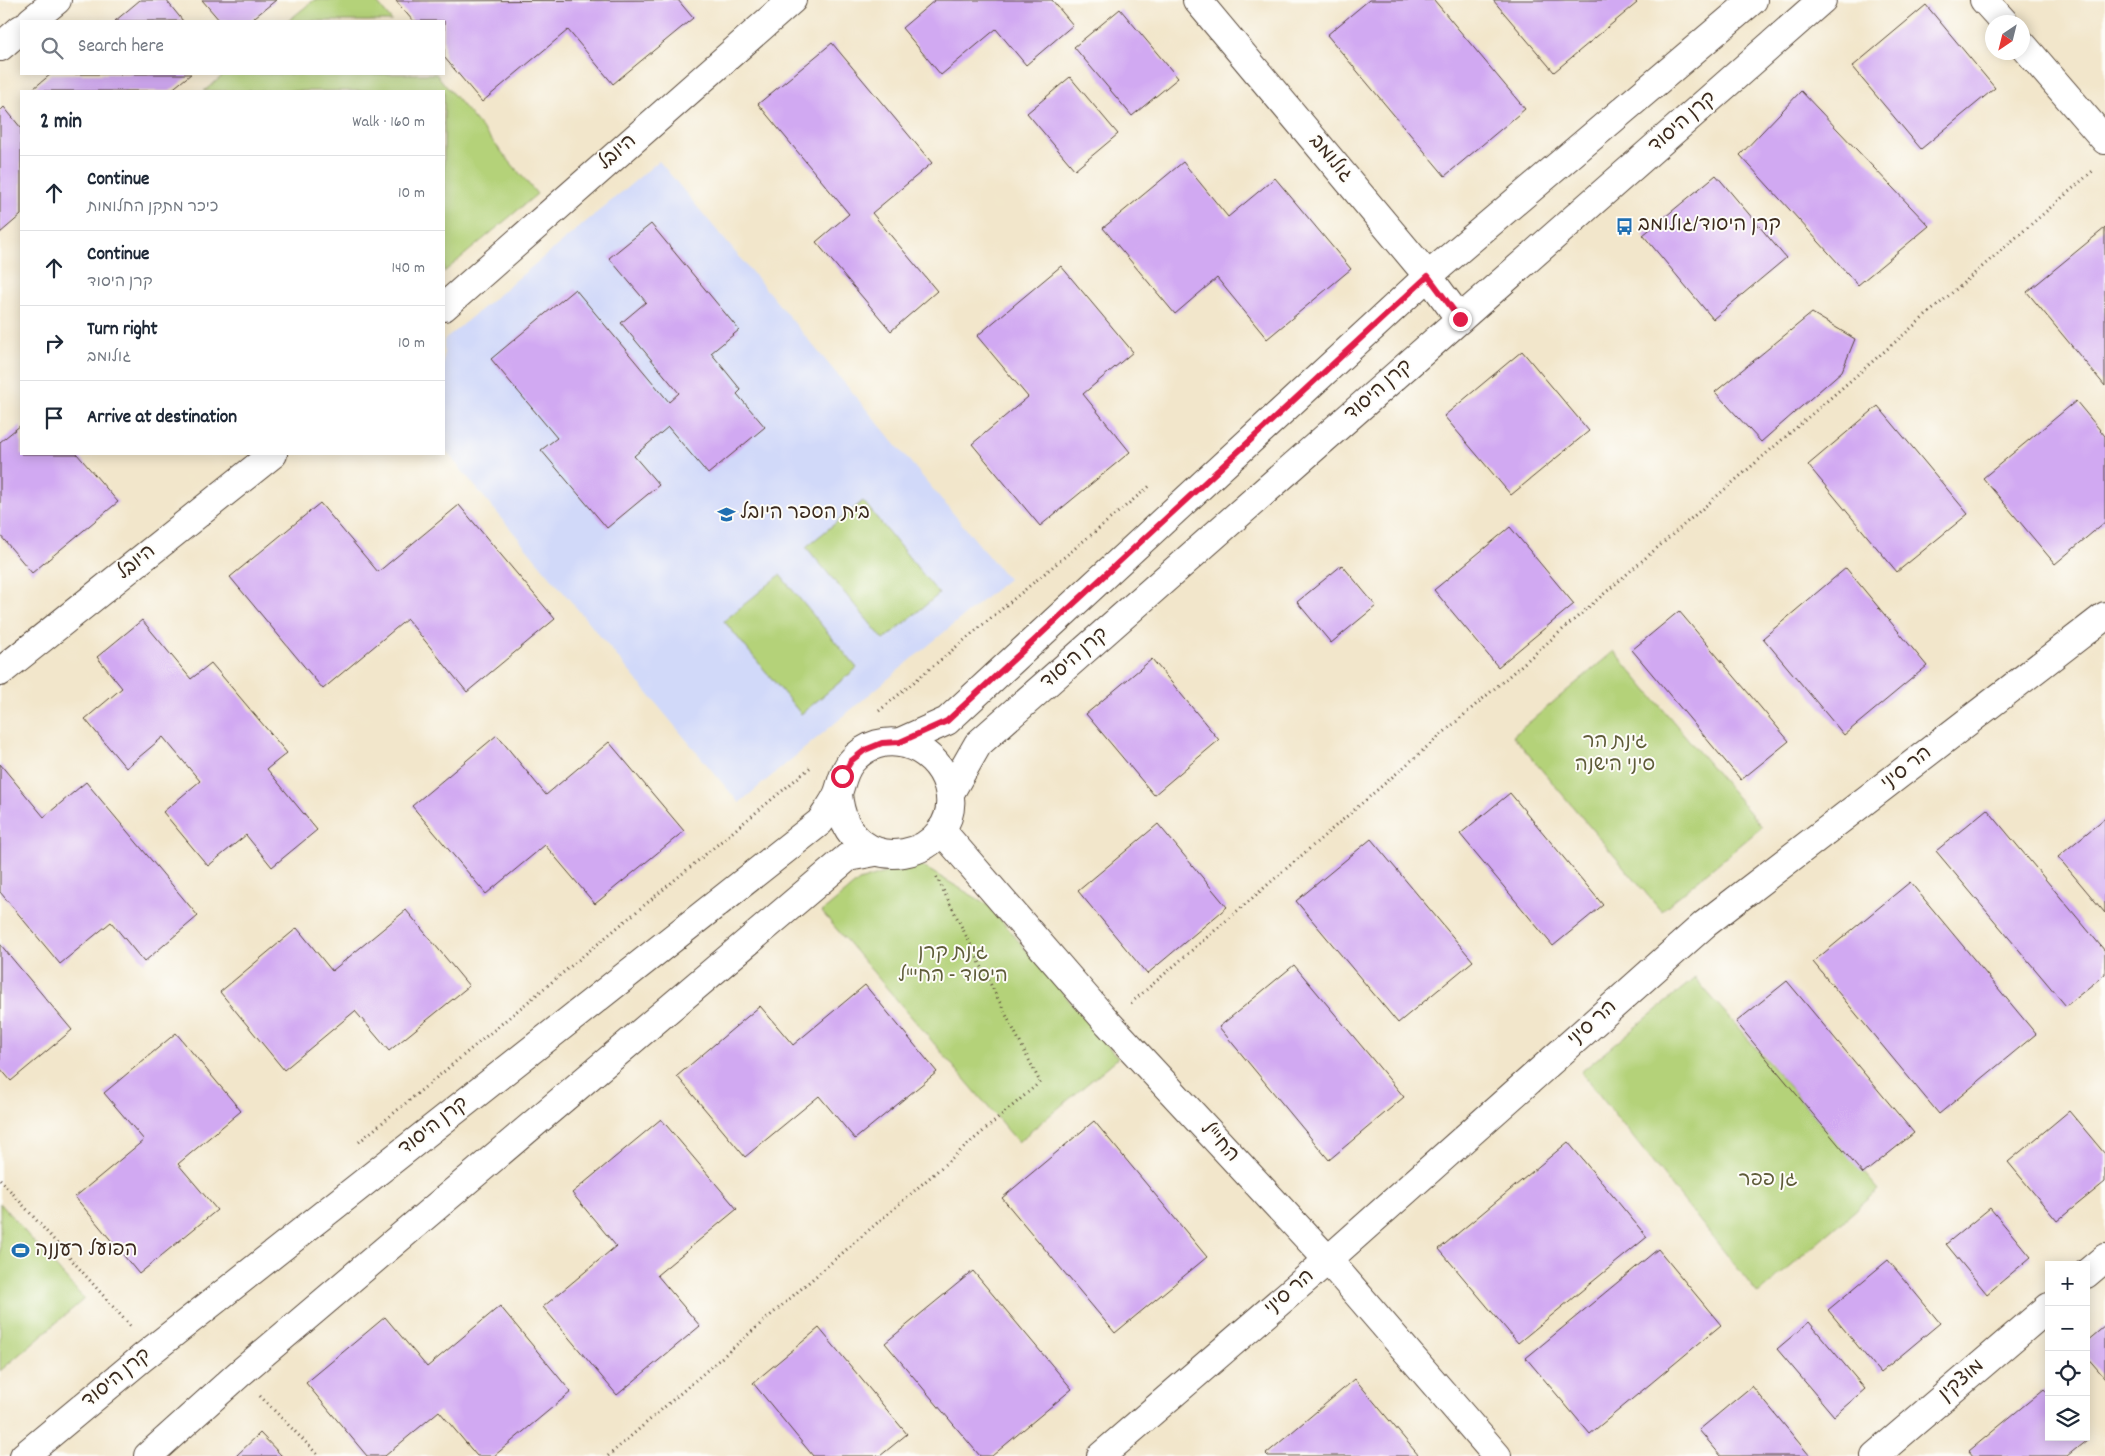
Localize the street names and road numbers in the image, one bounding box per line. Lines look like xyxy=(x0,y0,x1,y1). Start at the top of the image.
street label: קרן היסוד xyxy=(1643,85,1723,161)
street label: היובל xyxy=(593,128,643,178)
street label: גולומב xyxy=(1302,129,1358,189)
street label: קרן היסוד xyxy=(1339,353,1419,429)
street label: היובל xyxy=(112,539,162,587)
street label: קרן היסוד xyxy=(1035,621,1115,697)
street label: הר סיני xyxy=(1876,740,1938,798)
street label: הר סיני xyxy=(1562,994,1624,1054)
street label: קרן היסוד xyxy=(393,1091,475,1163)
street label: החי"ל xyxy=(1193,1117,1245,1169)
street label: הר סיני xyxy=(1259,1263,1321,1323)
street label: קרן היסוד xyxy=(76,1342,158,1416)
street label: מוצקין xyxy=(1933,1353,1991,1409)

